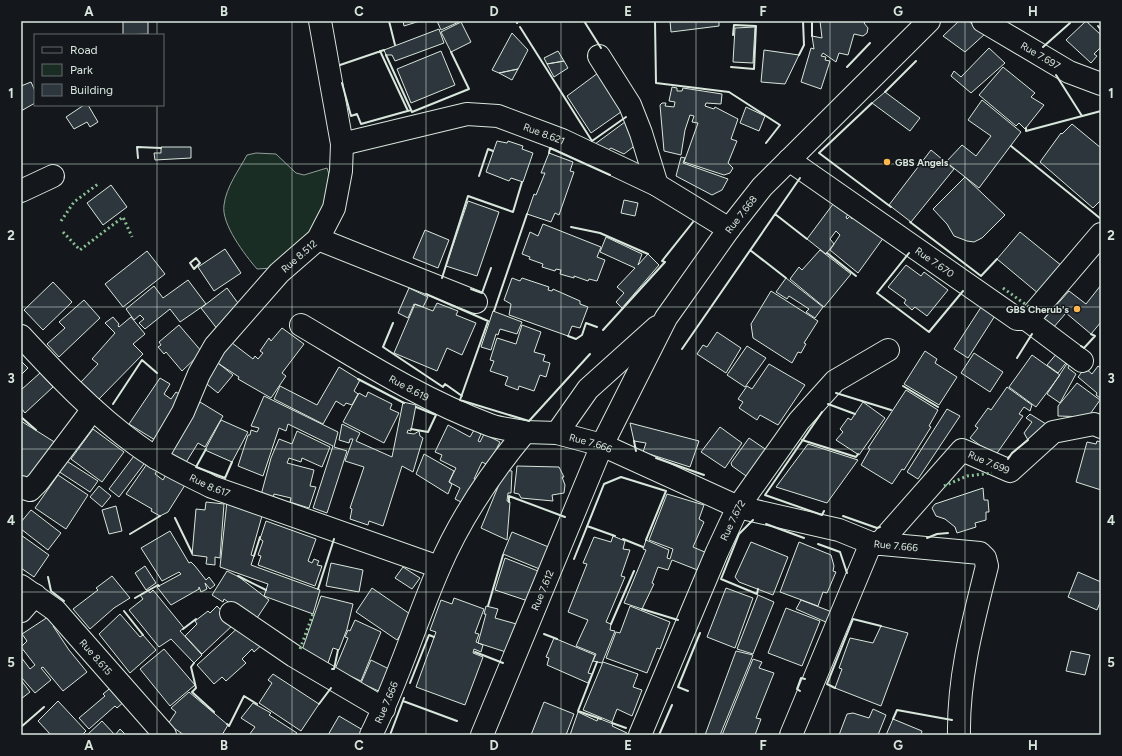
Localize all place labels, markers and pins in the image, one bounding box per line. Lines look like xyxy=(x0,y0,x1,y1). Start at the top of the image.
place label: GBS Angels xyxy=(895,156,949,169)
marker: GBS Angels xyxy=(882,157,892,167)
place label: GBS Cherub's xyxy=(1006,303,1069,316)
marker: GBS Cherub's xyxy=(1072,304,1082,314)

